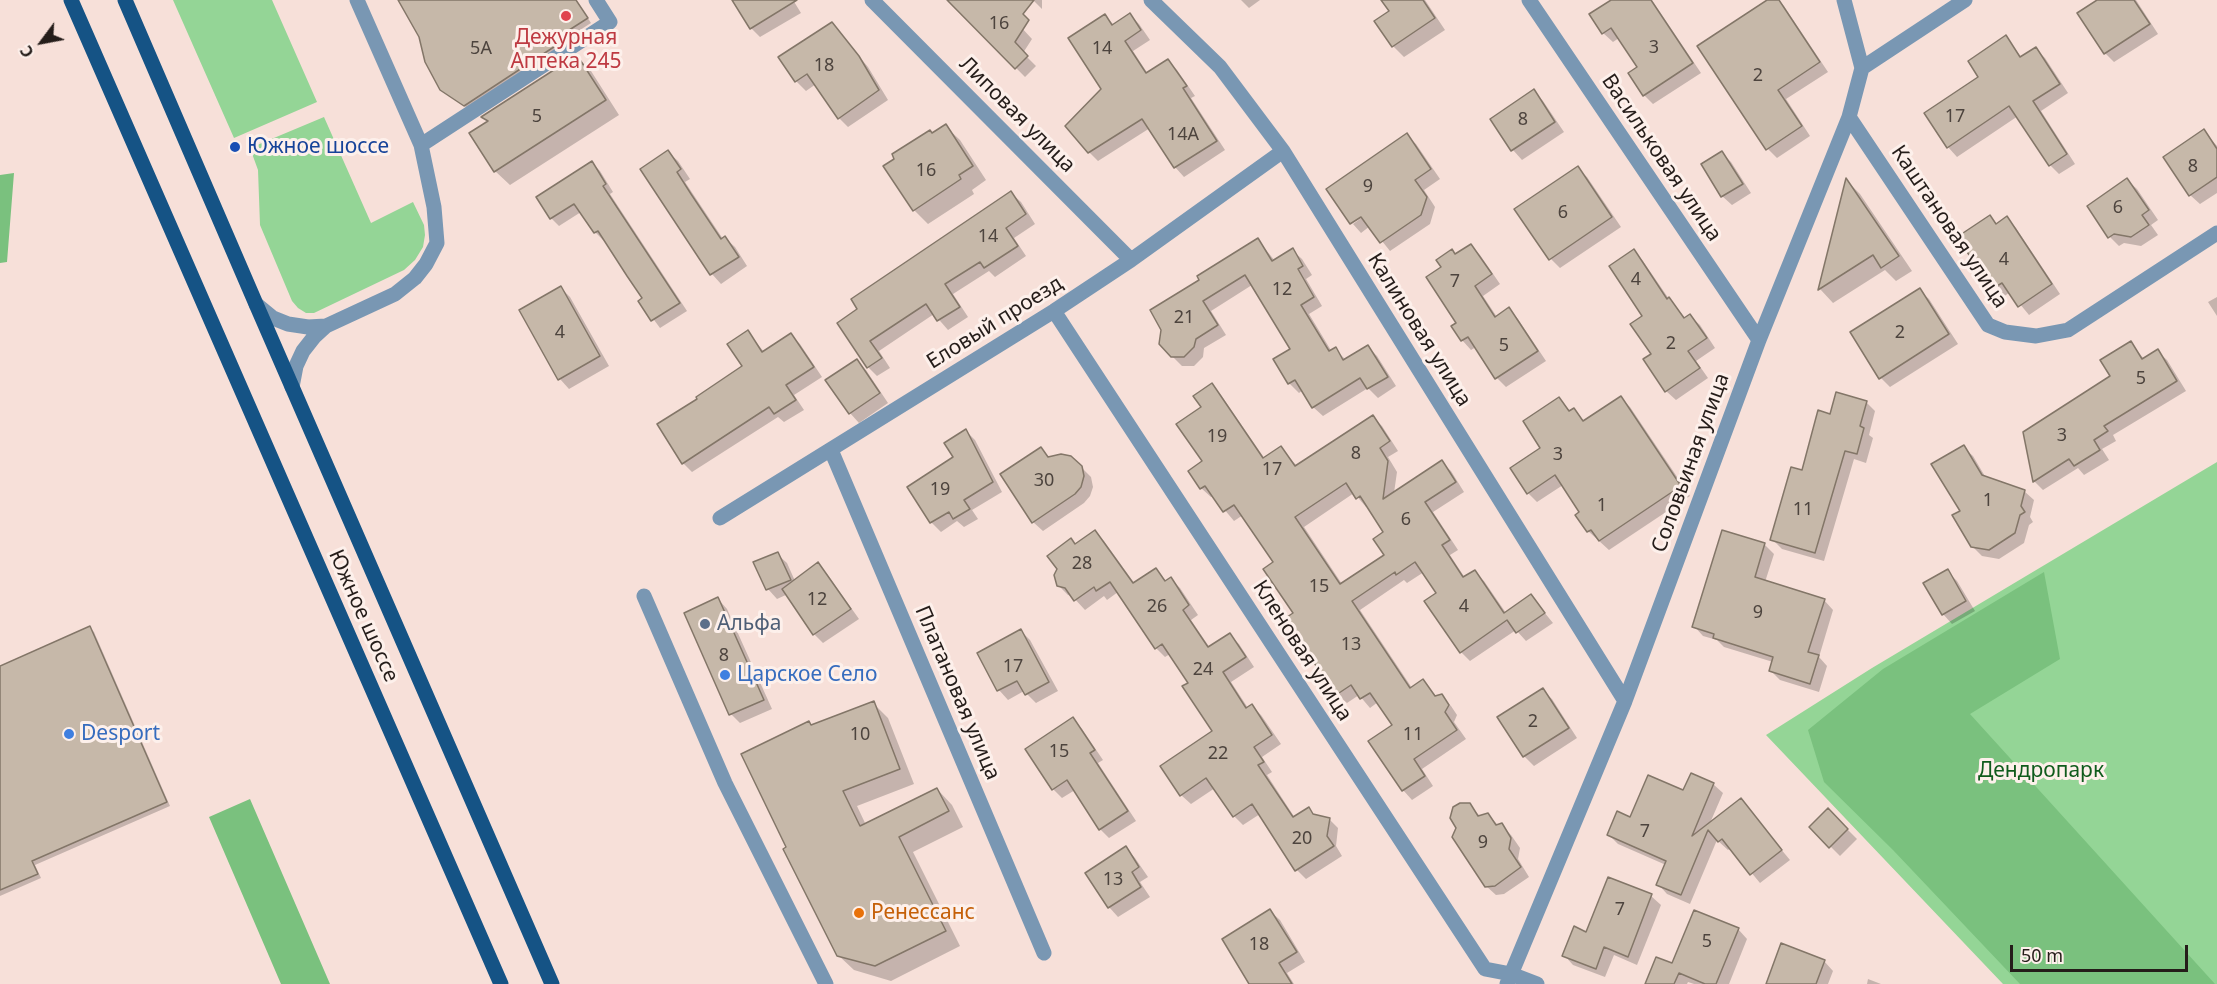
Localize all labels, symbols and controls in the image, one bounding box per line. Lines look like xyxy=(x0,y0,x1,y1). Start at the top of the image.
marker: Дежурная Аптека 245 xyxy=(559,9,573,23)
north arrow xyxy=(12,12,72,72)
house number: 16 xyxy=(989,13,1009,35)
place label: Дежурная Аптека 245 xyxy=(510,25,622,75)
house number: 3 xyxy=(1649,37,1659,59)
house number: 5А xyxy=(470,38,492,60)
house number: 14 xyxy=(1092,38,1112,60)
text: С xyxy=(15,41,39,62)
street label: Липовая улица xyxy=(954,52,1080,178)
house number: 18 xyxy=(814,55,834,77)
house number: 2 xyxy=(1753,65,1763,87)
street label: Васильковая улица xyxy=(1596,70,1726,246)
house number: 5 xyxy=(532,106,542,128)
house number: 17 xyxy=(1945,106,1965,128)
house number: 8 xyxy=(1518,109,1528,131)
house number: 14А xyxy=(1167,124,1199,146)
place label: Южное шоссе xyxy=(247,134,389,160)
marker: Южное шоссе xyxy=(228,140,242,154)
street label: Каштановая улица xyxy=(1885,141,2013,313)
house number: 8 xyxy=(2188,156,2198,178)
house number: 16 xyxy=(916,160,936,182)
house number: 9 xyxy=(1363,176,1373,198)
house number: 6 xyxy=(2113,197,2123,219)
house number: 6 xyxy=(1558,202,1568,224)
house number: 14 xyxy=(978,226,998,248)
street label: Калиновая улица xyxy=(1362,249,1476,411)
house number: 4 xyxy=(1999,249,2009,271)
house number: 4 xyxy=(1631,269,1641,291)
street label: Еловый проезд xyxy=(922,271,1068,375)
house number: 7 xyxy=(1450,271,1460,293)
house number: 12 xyxy=(1272,279,1292,301)
house number: 21 xyxy=(1174,307,1194,329)
house number: 4 xyxy=(555,322,565,344)
house number: 2 xyxy=(1895,322,1905,344)
house number: 2 xyxy=(1666,333,1676,355)
house number: 5 xyxy=(1499,335,1509,357)
house number: 5 xyxy=(2136,368,2146,390)
street label: Соловьиная улица xyxy=(1647,370,1735,556)
house number: 3 xyxy=(2057,425,2067,447)
house number: 19 xyxy=(1207,426,1227,448)
house number: 8 xyxy=(1351,443,1361,465)
house number: 3 xyxy=(1553,444,1563,466)
house number: 17 xyxy=(1262,459,1282,481)
house number: 30 xyxy=(1034,470,1054,492)
house number: 19 xyxy=(930,479,950,501)
house number: 1 xyxy=(1983,490,1993,512)
house number: 1 xyxy=(1597,495,1607,517)
house number: 11 xyxy=(1793,499,1813,521)
house number: 6 xyxy=(1401,509,1411,531)
street label: Южное шоссе xyxy=(323,546,403,686)
house number: 28 xyxy=(1072,553,1092,575)
street label: Кленовая улица xyxy=(1247,576,1357,726)
house number: 15 xyxy=(1309,576,1329,598)
house number: 12 xyxy=(807,589,827,611)
house number: 26 xyxy=(1147,596,1167,618)
house number: 4 xyxy=(1459,596,1469,618)
street label: Платановая улица xyxy=(909,602,1005,784)
house number: 9 xyxy=(1753,602,1763,624)
place label: Альфа xyxy=(717,611,781,637)
marker: Альфа xyxy=(698,617,712,631)
house number: 13 xyxy=(1341,634,1361,656)
house number: 8 xyxy=(719,645,729,667)
house number: 17 xyxy=(1003,656,1023,678)
house number: 24 xyxy=(1193,659,1213,681)
place label: Царское Село xyxy=(737,662,877,688)
marker: Царское Село xyxy=(718,668,732,682)
house number: 2 xyxy=(1528,711,1538,733)
place label: Desport xyxy=(81,721,160,747)
house number: 10 xyxy=(850,724,870,746)
house number: 11 xyxy=(1403,724,1423,746)
marker: Desport xyxy=(62,727,76,741)
house number: 15 xyxy=(1049,741,1069,763)
house number: 22 xyxy=(1208,743,1228,765)
park label: Дендропарк xyxy=(1978,758,2104,784)
house number: 7 xyxy=(1640,821,1650,843)
house number: 20 xyxy=(1292,828,1312,850)
house number: 9 xyxy=(1478,832,1488,854)
house number: 13 xyxy=(1103,869,1123,891)
house number: 7 xyxy=(1615,899,1625,921)
place label: Ренессанс xyxy=(871,900,975,926)
marker: Ренессанс xyxy=(852,906,866,920)
house number: 5 xyxy=(1702,931,1712,953)
scale bar xyxy=(2013,933,2192,971)
house number: 18 xyxy=(1249,934,1269,956)
text: 50 m xyxy=(2021,943,2063,967)

